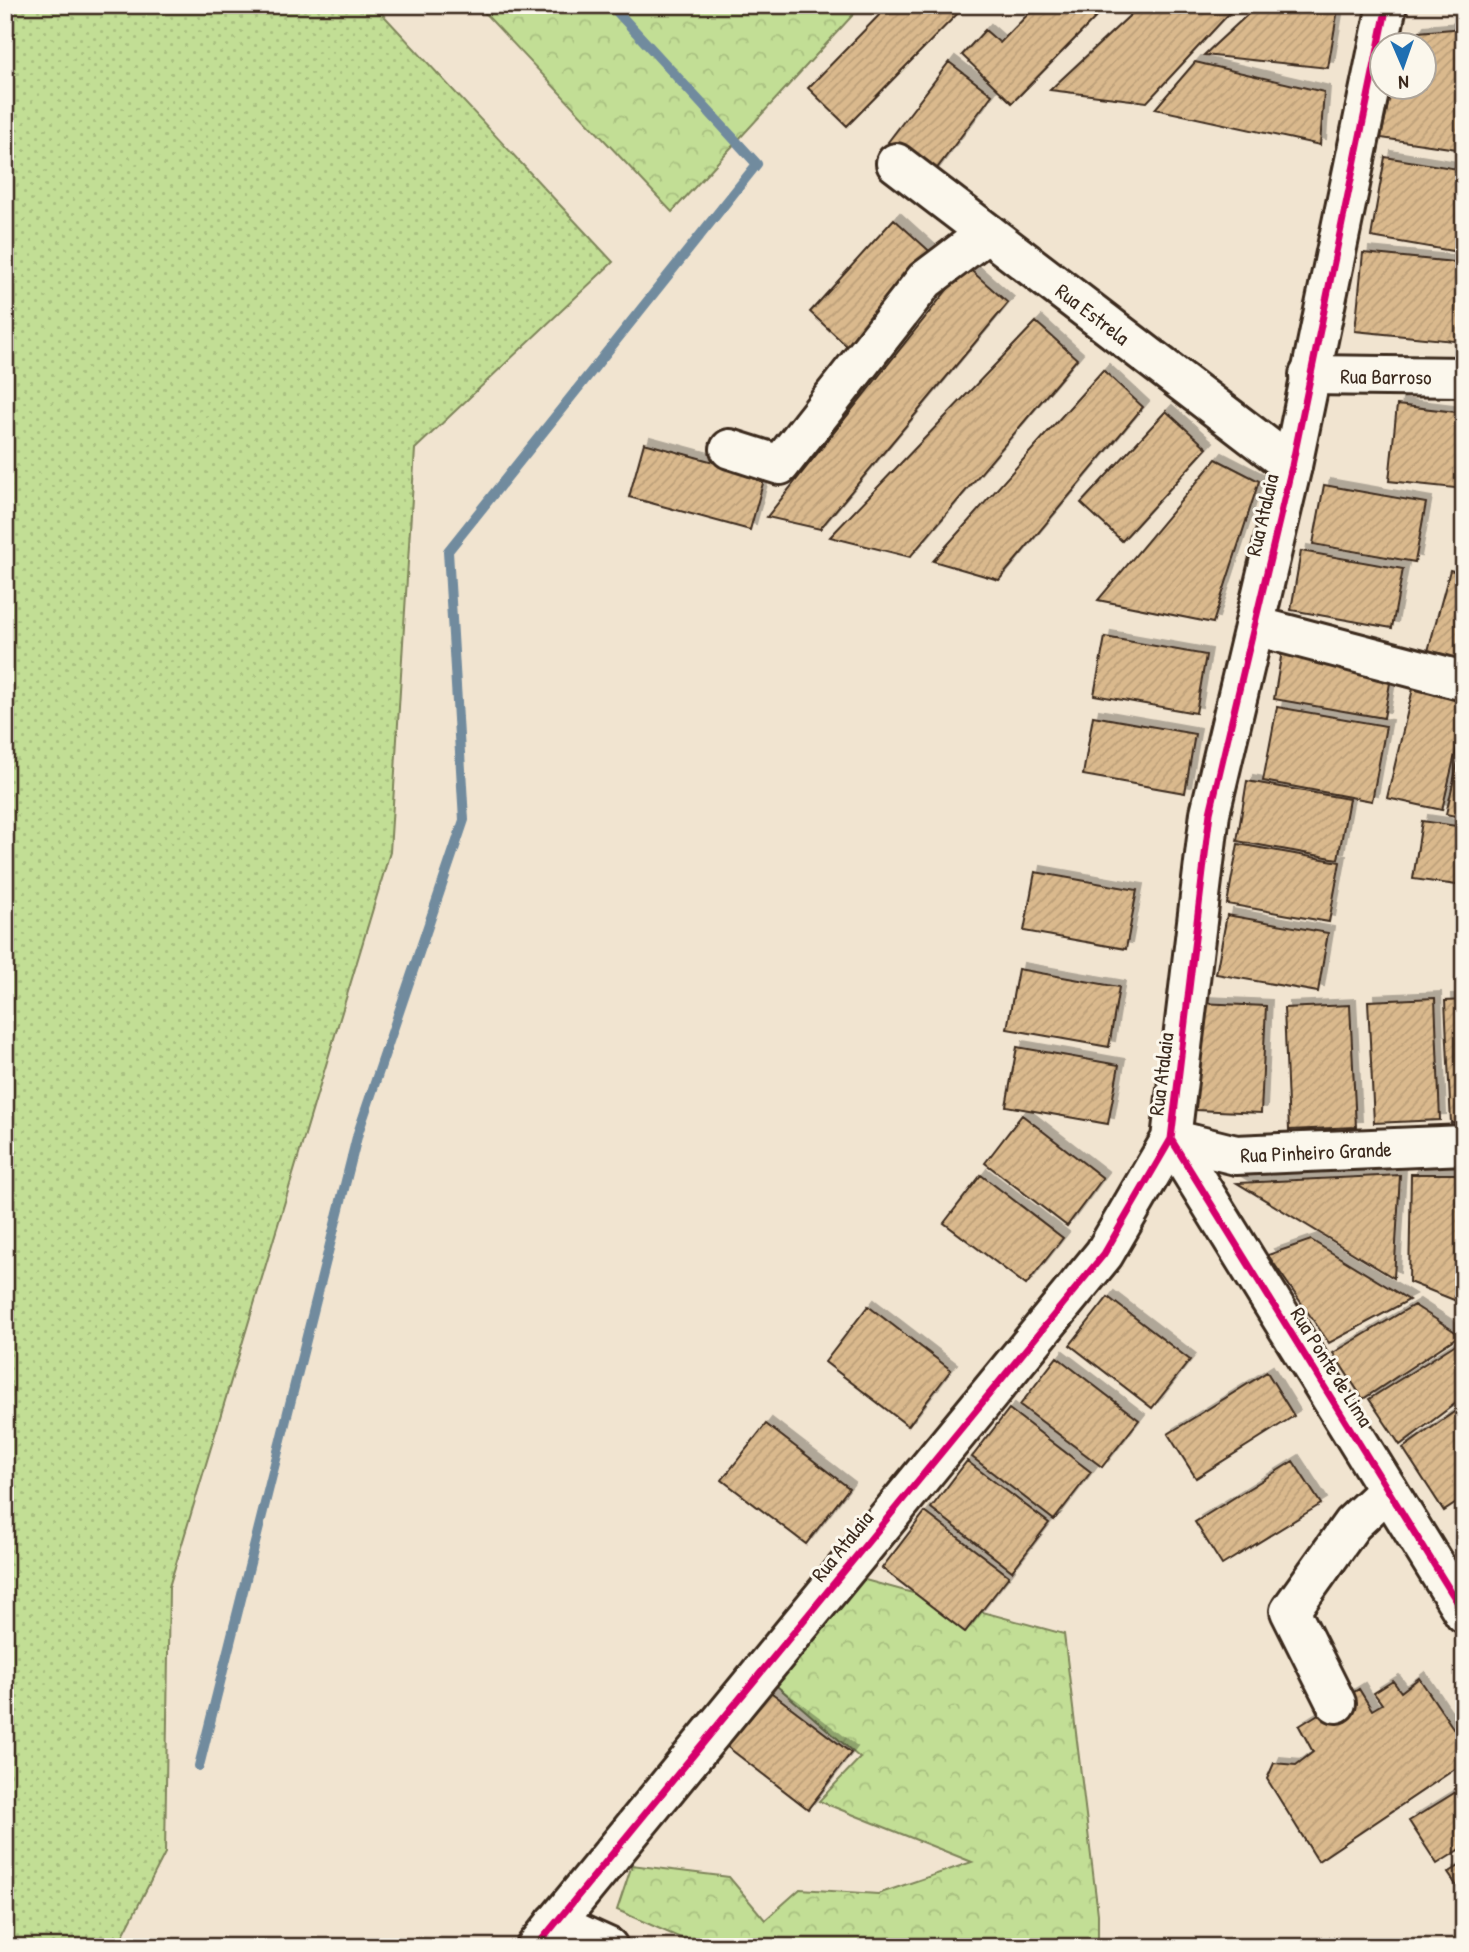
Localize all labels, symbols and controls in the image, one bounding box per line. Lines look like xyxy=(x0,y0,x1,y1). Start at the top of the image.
north arrow xyxy=(1368,32,1438,102)
text: N xyxy=(1398,70,1409,96)
street label: Rua Estrela xyxy=(1050,276,1136,351)
street label: Rua Barroso xyxy=(1340,361,1432,391)
street label: Rua Atalaia xyxy=(1238,471,1286,559)
street label: Rua Atalaia xyxy=(1142,1031,1180,1117)
street label: Rua Pinheiro Grande xyxy=(1240,1134,1392,1169)
street label: Rua Ponte de Lima xyxy=(1284,1302,1380,1432)
street label: Rua Atalaia xyxy=(804,1504,880,1588)

